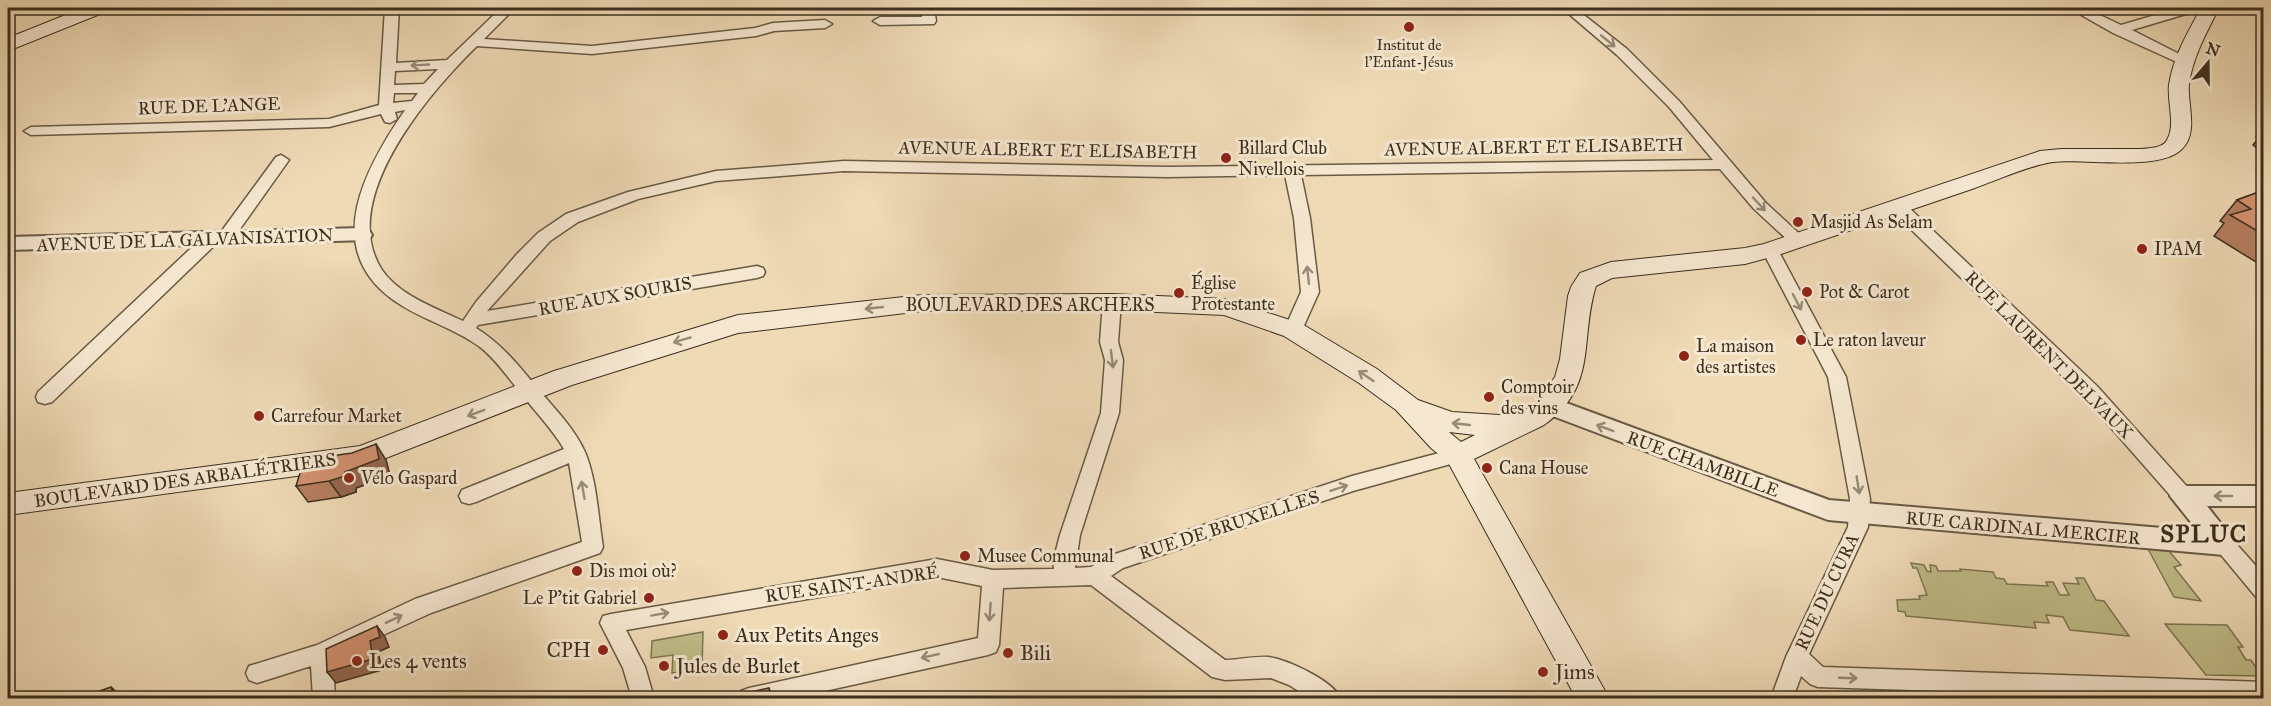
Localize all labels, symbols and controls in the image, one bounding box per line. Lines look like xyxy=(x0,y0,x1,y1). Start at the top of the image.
marker: Institut de l'Enfant-Jésus xyxy=(1402,20,1416,34)
north arrow xyxy=(2178,33,2238,93)
one-way arrow xyxy=(1599,34,1615,47)
place label: Institut de l'Enfant-Jésus xyxy=(1365,36,1453,72)
text: N xyxy=(2203,38,2223,61)
one-way arrow xyxy=(411,60,431,71)
street label: RUE DE L'ANGE xyxy=(137,93,281,119)
street label: AVENUE ALBERT ET ELISABETH xyxy=(1383,133,1684,161)
street label: AVENUE ALBERT ET ELISABETH xyxy=(897,136,1198,164)
place label: Billard Club Nivellois xyxy=(1238,137,1327,180)
marker: Billard Club Nivellois xyxy=(1219,151,1233,165)
one-way arrow xyxy=(1752,196,1766,211)
place label: Masjid As Selam xyxy=(1810,211,1933,233)
marker: Masjid As Selam xyxy=(1791,215,1805,229)
street label: AVENUE DE LA GALVANISATION xyxy=(35,224,334,256)
place label: IPAM xyxy=(2154,238,2202,260)
marker: IPAM xyxy=(2135,242,2149,256)
one-way arrow xyxy=(1302,265,1313,285)
street label: RUE LAURENT DELVAUX xyxy=(1960,266,2138,444)
place label: Église Protestante xyxy=(1191,270,1275,315)
street label: RUE AUX SOURIS xyxy=(537,272,693,320)
place label: Pot & Carot xyxy=(1819,281,1910,303)
marker: Pot & Carot xyxy=(1800,285,1814,299)
marker: Église Protestante xyxy=(1172,286,1186,300)
one-way arrow xyxy=(1791,293,1803,310)
street label: BOULEVARD DES ARCHERS xyxy=(905,294,1155,316)
one-way arrow xyxy=(864,303,884,314)
place label: Le raton laveur xyxy=(1813,329,1926,351)
marker: Le raton laveur xyxy=(1794,333,1808,347)
one-way arrow xyxy=(673,335,692,346)
place label: La maison des artistes xyxy=(1696,335,1776,378)
one-way arrow xyxy=(1107,349,1118,369)
marker: La maison des artistes xyxy=(1677,349,1691,363)
one-way arrow xyxy=(1358,370,1375,382)
place label: Comptoir des vins xyxy=(1501,376,1574,419)
marker: Comptoir des vins xyxy=(1482,390,1496,404)
place label: Carrefour Market xyxy=(271,405,403,427)
one-way arrow xyxy=(467,408,485,419)
marker: Carrefour Market xyxy=(252,409,266,423)
one-way arrow xyxy=(1451,418,1471,429)
one-way arrow xyxy=(1596,422,1615,433)
street label: RUE CHAMBILLE xyxy=(1624,426,1782,502)
street label: BOULEVARD DES ARBALÉTRIERS xyxy=(32,446,337,512)
place label: Cana House xyxy=(1499,457,1588,479)
marker: Cana House xyxy=(1480,461,1494,475)
place label: Vélo Gaspard xyxy=(360,467,457,489)
marker: Vélo Gaspard xyxy=(342,471,356,485)
one-way arrow xyxy=(1852,475,1863,495)
one-way arrow xyxy=(577,480,588,500)
one-way arrow xyxy=(1329,482,1348,493)
street label: RUE DE BRUXELLES xyxy=(1136,485,1322,565)
one-way arrow xyxy=(2214,490,2234,502)
street label: RUE CARDINAL MERCIER xyxy=(1905,507,2143,549)
district label: SPLUC xyxy=(2160,519,2248,549)
street label: RUE DU CURA xyxy=(1790,530,1864,654)
place label: Musee Communal xyxy=(977,545,1114,567)
marker: Musee Communal xyxy=(958,549,972,563)
street label: RUE SAINT-ANDRÉ xyxy=(763,559,940,607)
place label: Dis moi où? xyxy=(589,560,677,582)
marker: Dis moi où? xyxy=(570,564,584,578)
place label: Le P'tit Gabriel xyxy=(523,587,637,609)
marker: Le P'tit Gabriel xyxy=(642,591,656,605)
one-way arrow xyxy=(984,601,995,621)
one-way arrow xyxy=(650,608,670,619)
one-way arrow xyxy=(385,613,403,625)
place label: Aux Petits Anges xyxy=(734,622,879,648)
marker: Aux Petits Anges xyxy=(716,628,730,642)
place label: CPH xyxy=(546,637,591,663)
place label: Bili xyxy=(1020,640,1051,666)
marker: CPH xyxy=(596,643,610,657)
marker: Bili xyxy=(1001,646,1015,660)
place label: Les 4 vents xyxy=(369,648,467,674)
one-way arrow xyxy=(921,651,941,662)
place label: Jules de Burlet xyxy=(674,653,801,679)
marker: Les 4 vents xyxy=(350,654,364,668)
marker: Jules de Burlet xyxy=(657,659,671,673)
place label: Jims xyxy=(1553,659,1595,685)
marker: Jims xyxy=(1536,665,1550,679)
one-way arrow xyxy=(1837,672,1857,684)

